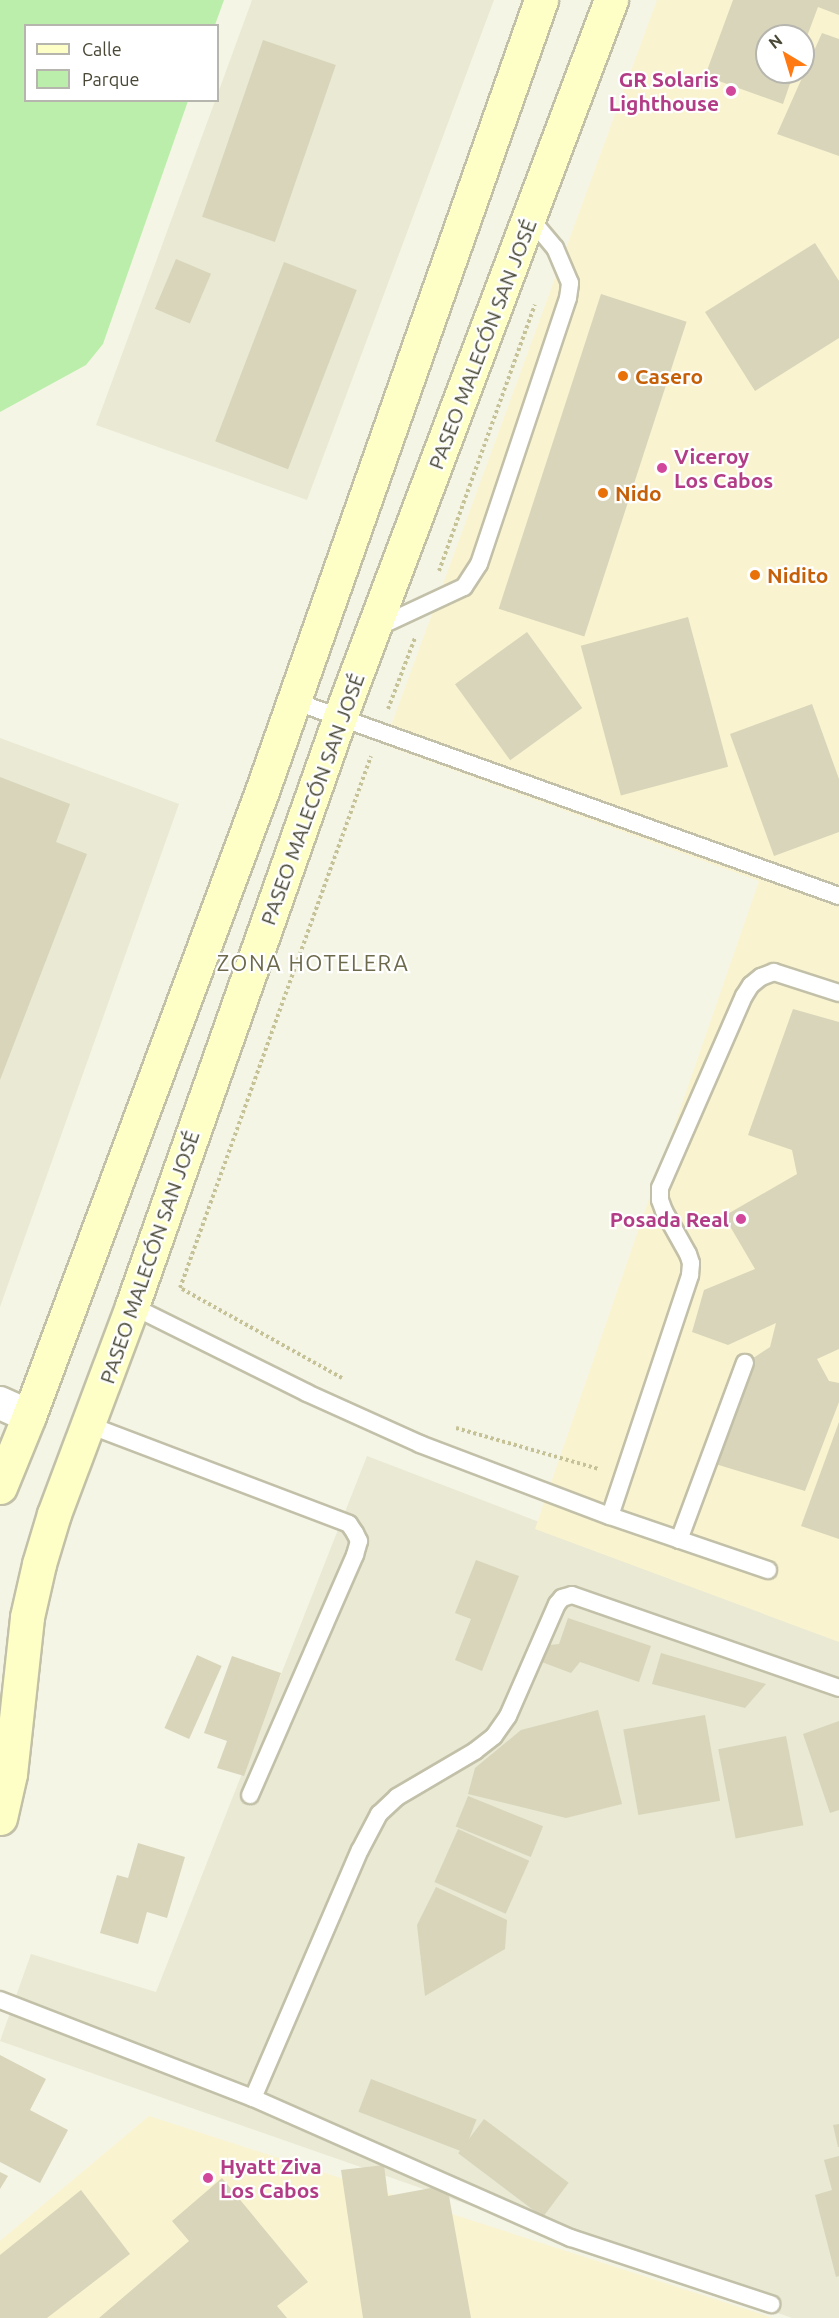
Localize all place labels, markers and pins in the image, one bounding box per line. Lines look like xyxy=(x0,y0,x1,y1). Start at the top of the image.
place label: GR Solaris Lighthouse xyxy=(609,66,719,116)
marker: GR Solaris Lighthouse xyxy=(724,84,738,98)
place label: Casero xyxy=(635,363,703,389)
marker: Casero xyxy=(616,369,630,383)
place label: Viceroy Los Cabos xyxy=(674,443,773,493)
marker: Viceroy Los Cabos xyxy=(655,461,669,475)
place label: Nido xyxy=(615,480,662,506)
marker: Nido xyxy=(596,486,610,500)
place label: Nidito xyxy=(767,562,828,588)
marker: Nidito xyxy=(748,568,762,582)
place label: Posada Real xyxy=(610,1206,729,1232)
marker: Posada Real xyxy=(734,1212,748,1226)
place label: Hyatt Ziva Los Cabos xyxy=(220,2153,322,2203)
marker: Hyatt Ziva Los Cabos xyxy=(201,2171,215,2185)

